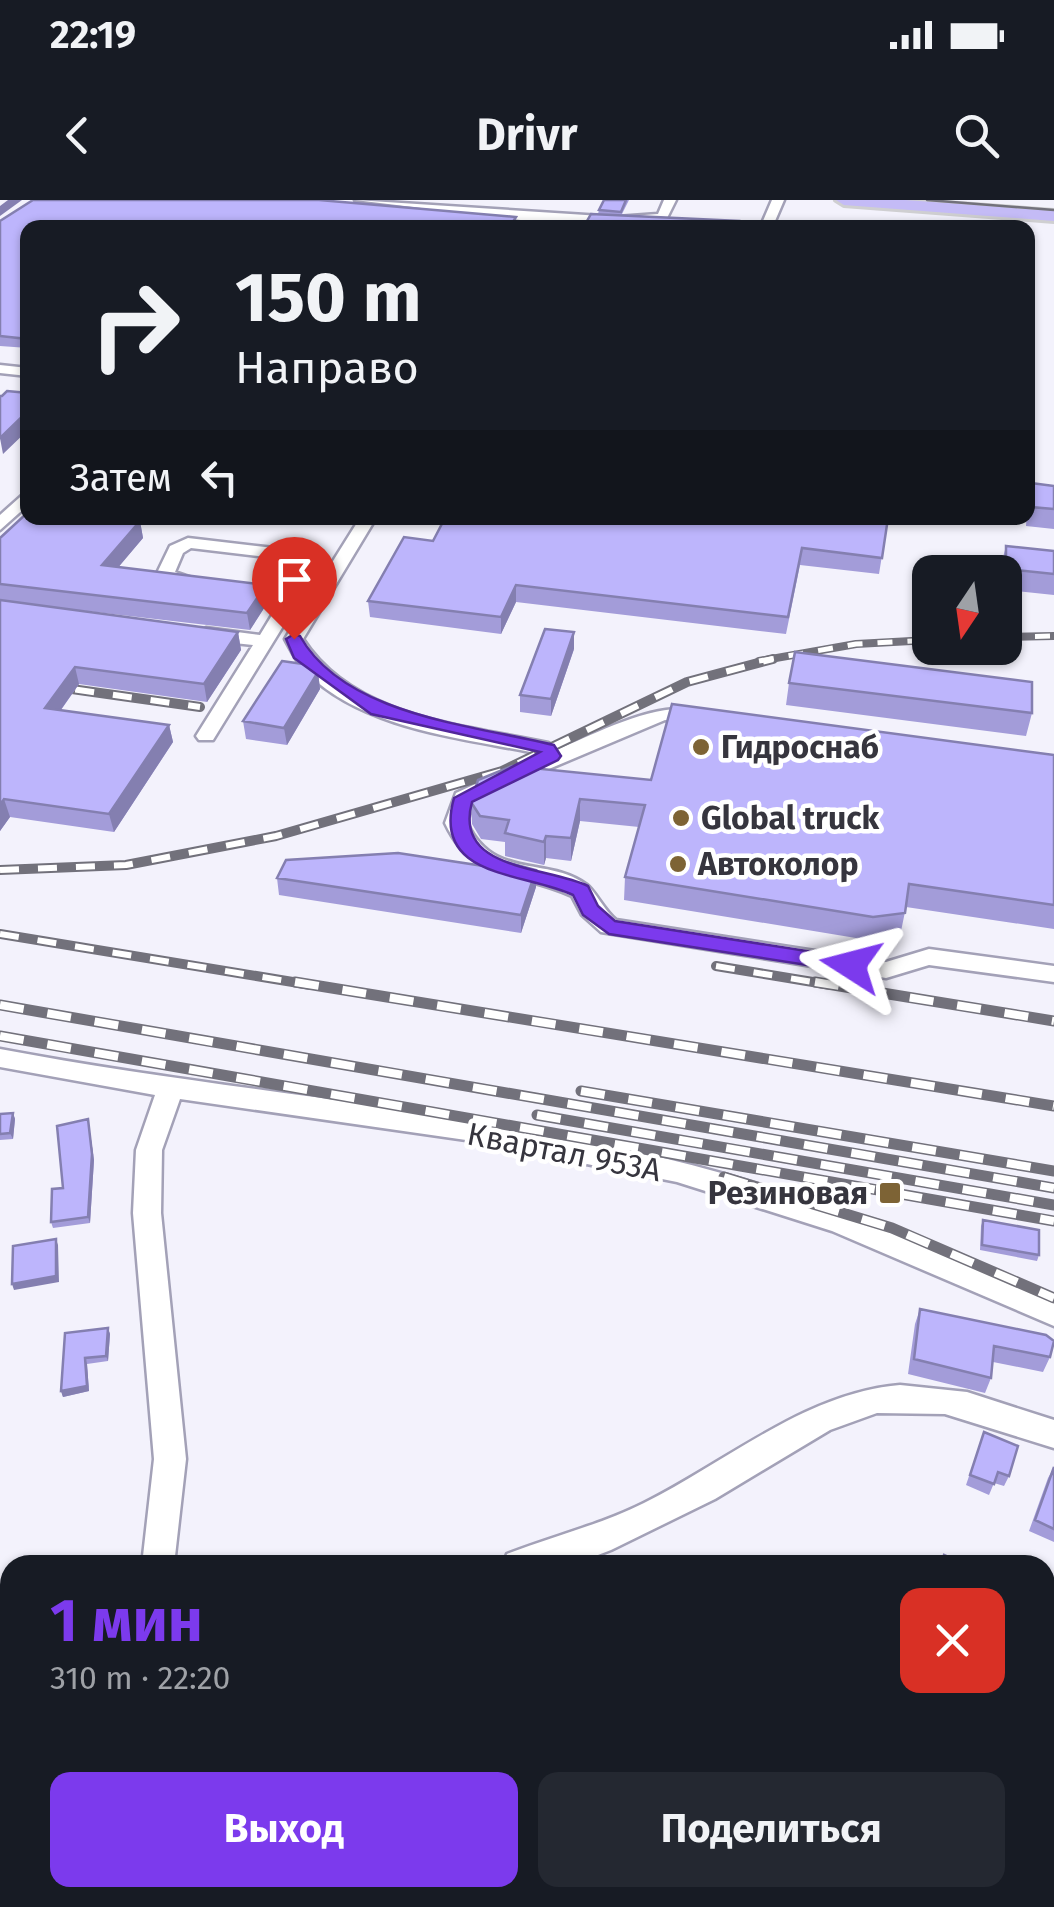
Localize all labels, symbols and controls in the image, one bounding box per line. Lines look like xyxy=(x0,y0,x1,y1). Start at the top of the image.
text: 22:19 xyxy=(50,12,136,58)
icon: back xyxy=(50,108,105,163)
text: Drivr xyxy=(476,108,578,162)
icon: search xyxy=(949,108,1004,163)
text: 150 m xyxy=(235,256,422,340)
icon: right xyxy=(70,260,200,390)
text: Направо xyxy=(235,341,419,395)
icon: left xyxy=(192,450,247,505)
text: Затем xyxy=(70,455,172,501)
pin xyxy=(252,537,337,640)
icon: arrive xyxy=(267,552,322,607)
north arrow xyxy=(912,555,1022,665)
map controls xyxy=(912,555,1022,665)
place label: Гидроснаб xyxy=(721,728,879,766)
marker: Гидроснаб xyxy=(690,736,712,758)
place label: Global truck xyxy=(701,799,880,837)
marker: Global truck xyxy=(670,807,692,829)
place label: Автоколор xyxy=(697,845,859,883)
marker: Автоколор xyxy=(667,853,689,875)
position arrow xyxy=(799,913,903,1017)
street label: Квартал 953А xyxy=(464,1115,665,1190)
place label: Резиновая xyxy=(708,1174,868,1212)
marker: Резиновая xyxy=(877,1180,903,1206)
text: 1 мин xyxy=(50,1585,203,1657)
button: close xyxy=(900,1588,1005,1693)
text: 310 m · 22:20 xyxy=(50,1659,230,1697)
button: Выход xyxy=(50,1772,518,1887)
button: Поделиться xyxy=(538,1772,1005,1887)

